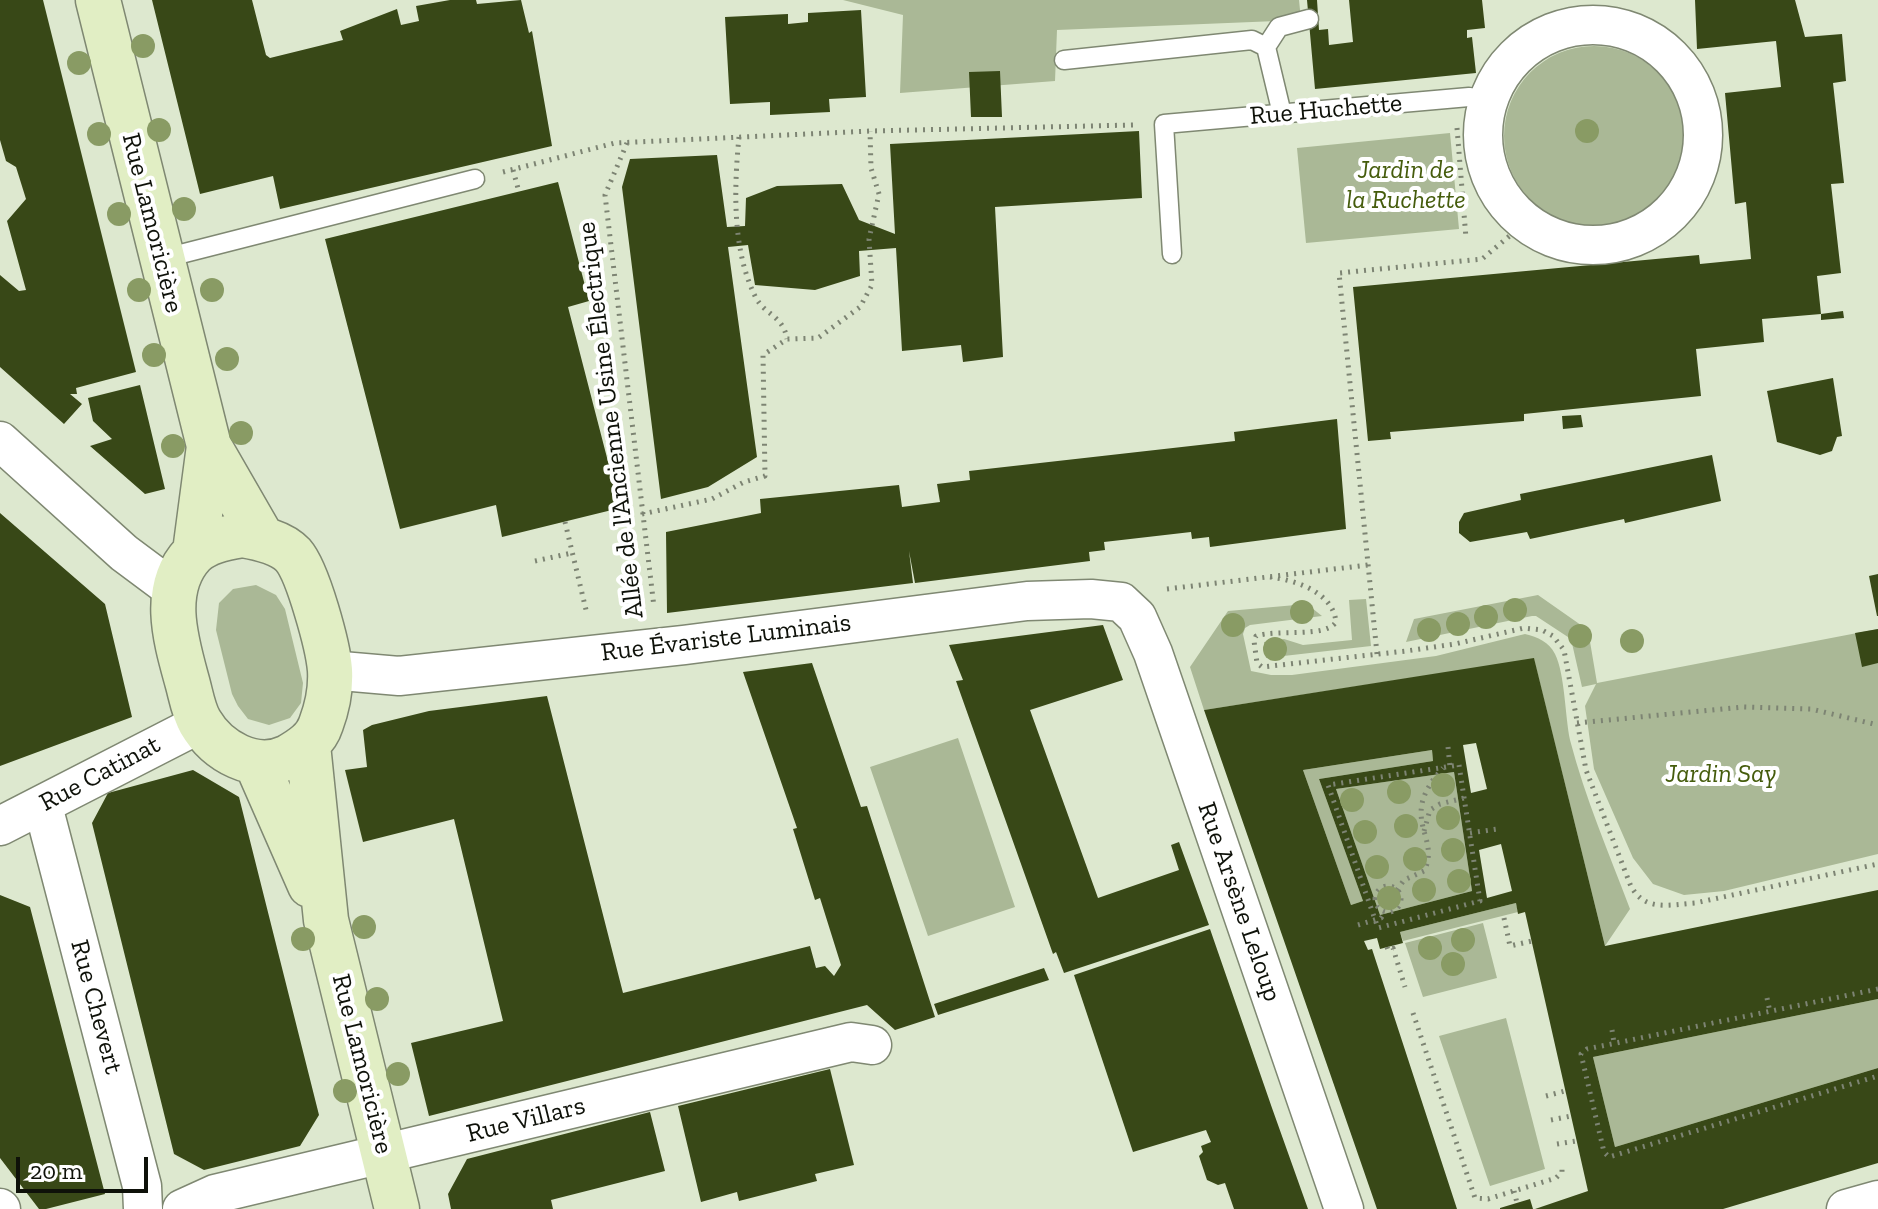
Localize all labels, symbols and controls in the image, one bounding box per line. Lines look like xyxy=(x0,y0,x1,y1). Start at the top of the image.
street label: Rue Huchette xyxy=(1249,88,1403,132)
street label: Rue Lamoricière xyxy=(115,130,189,316)
park label: Jardin de la Ruchette xyxy=(1346,155,1466,216)
street label: Allée de l'Ancienne Usine Électrique xyxy=(571,220,651,620)
street label: Rue Évariste Luminais xyxy=(599,607,853,669)
street label: Rue Catinat xyxy=(34,729,166,819)
park label: Jardin Say xyxy=(1666,759,1776,791)
street label: Rue Arsène Leloup xyxy=(1190,798,1288,1006)
street label: Rue Chevert xyxy=(63,937,129,1077)
street label: Rue Lamoricière xyxy=(325,971,399,1157)
street label: Rue Villars xyxy=(463,1090,589,1150)
scale bar xyxy=(20,1141,152,1191)
text: 20 m xyxy=(30,1156,82,1185)

